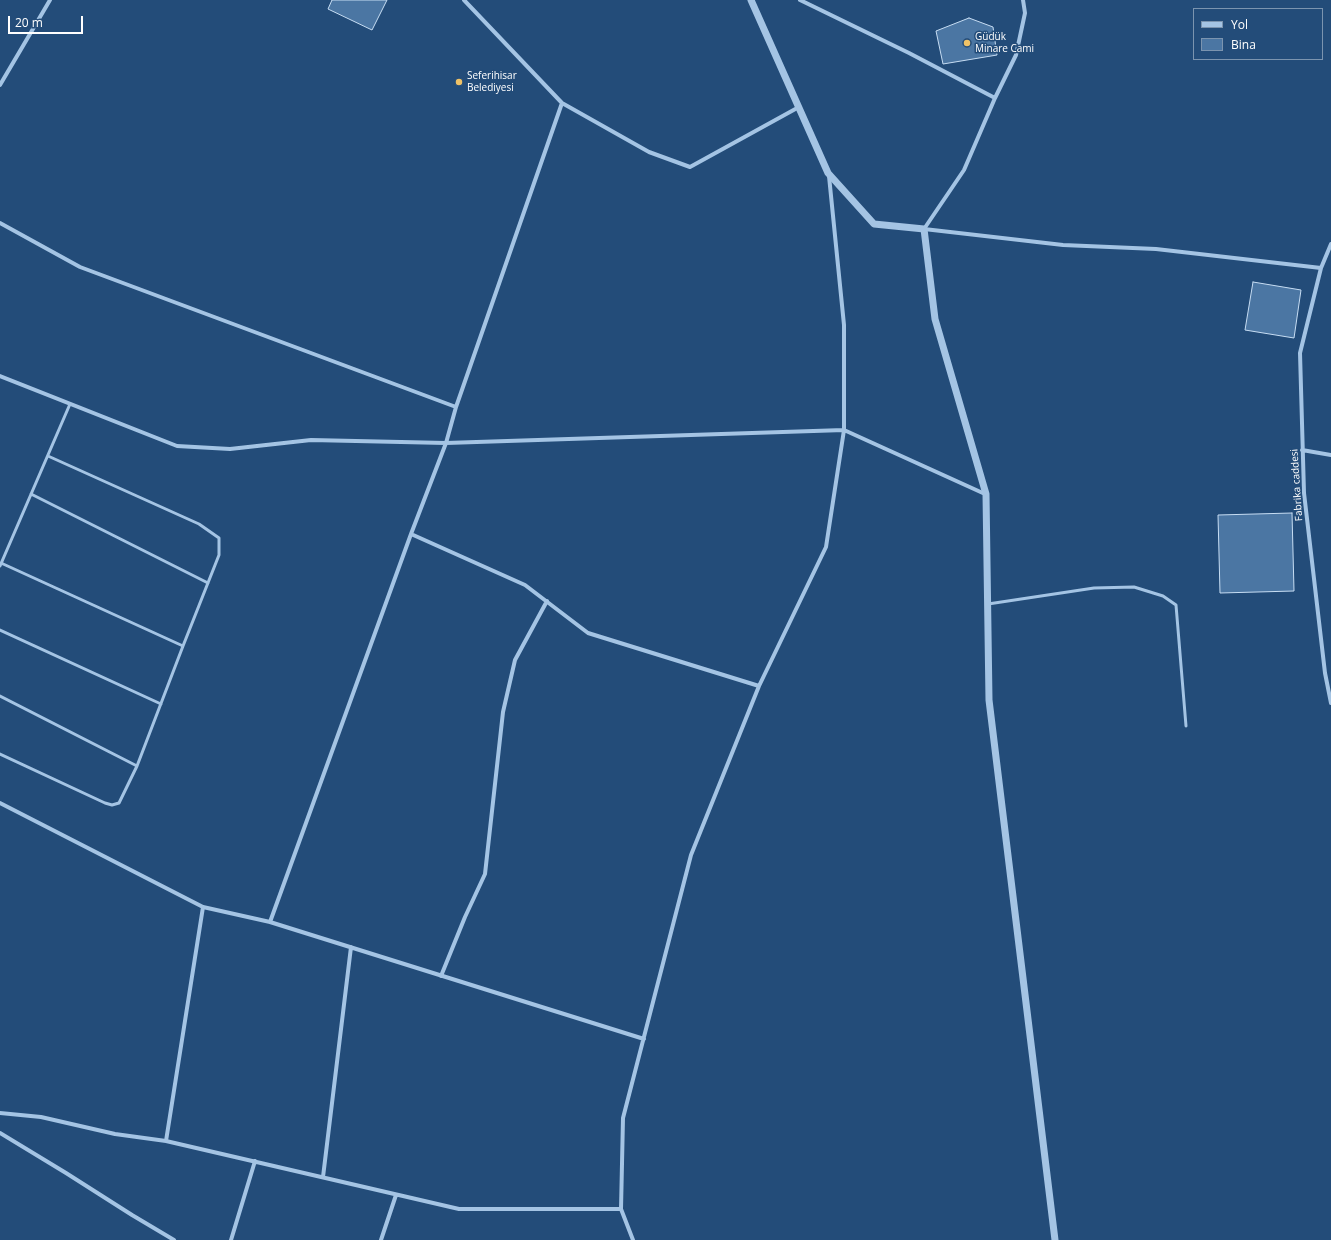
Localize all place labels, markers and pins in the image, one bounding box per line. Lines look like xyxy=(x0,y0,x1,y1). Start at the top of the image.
place label: Güdük Minare Cami xyxy=(975,31,1034,54)
marker: Güdük Minare Cami xyxy=(962,38,972,48)
place label: Seferihisar Belediyesi xyxy=(467,70,517,94)
marker: Seferihisar Belediyesi xyxy=(454,77,464,87)

